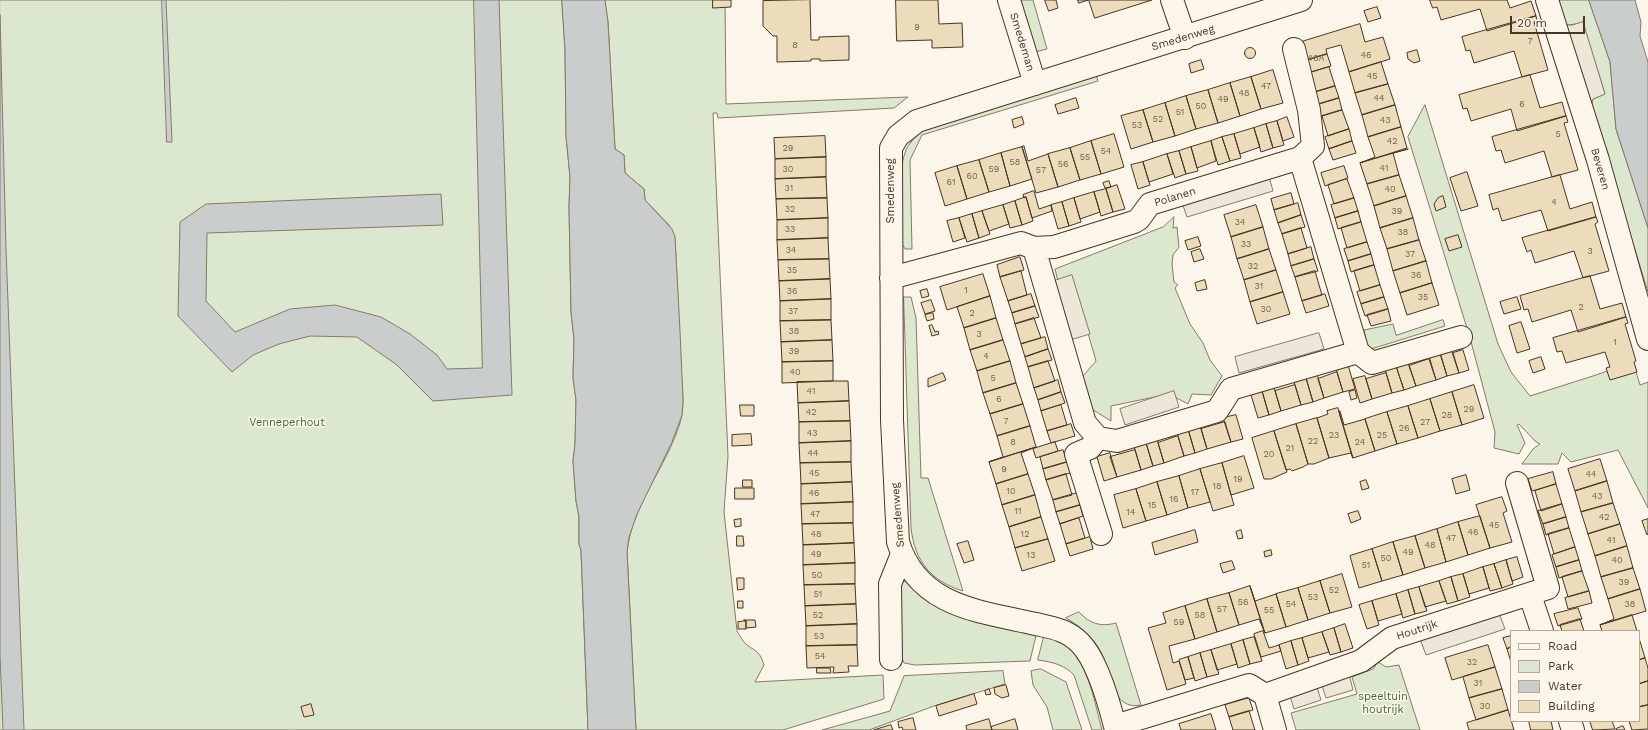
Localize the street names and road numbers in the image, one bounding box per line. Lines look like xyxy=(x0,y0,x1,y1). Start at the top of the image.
street label: Smedeman xyxy=(1007,11,1037,73)
street label: Smedenweg xyxy=(1150,22,1216,54)
street label: Beveren xyxy=(1588,147,1612,191)
street label: Smedenweg xyxy=(884,158,898,224)
street label: Polanen xyxy=(1153,184,1197,210)
street label: Smedenweg xyxy=(889,482,907,548)
street label: Houtrijk xyxy=(1395,617,1439,643)

